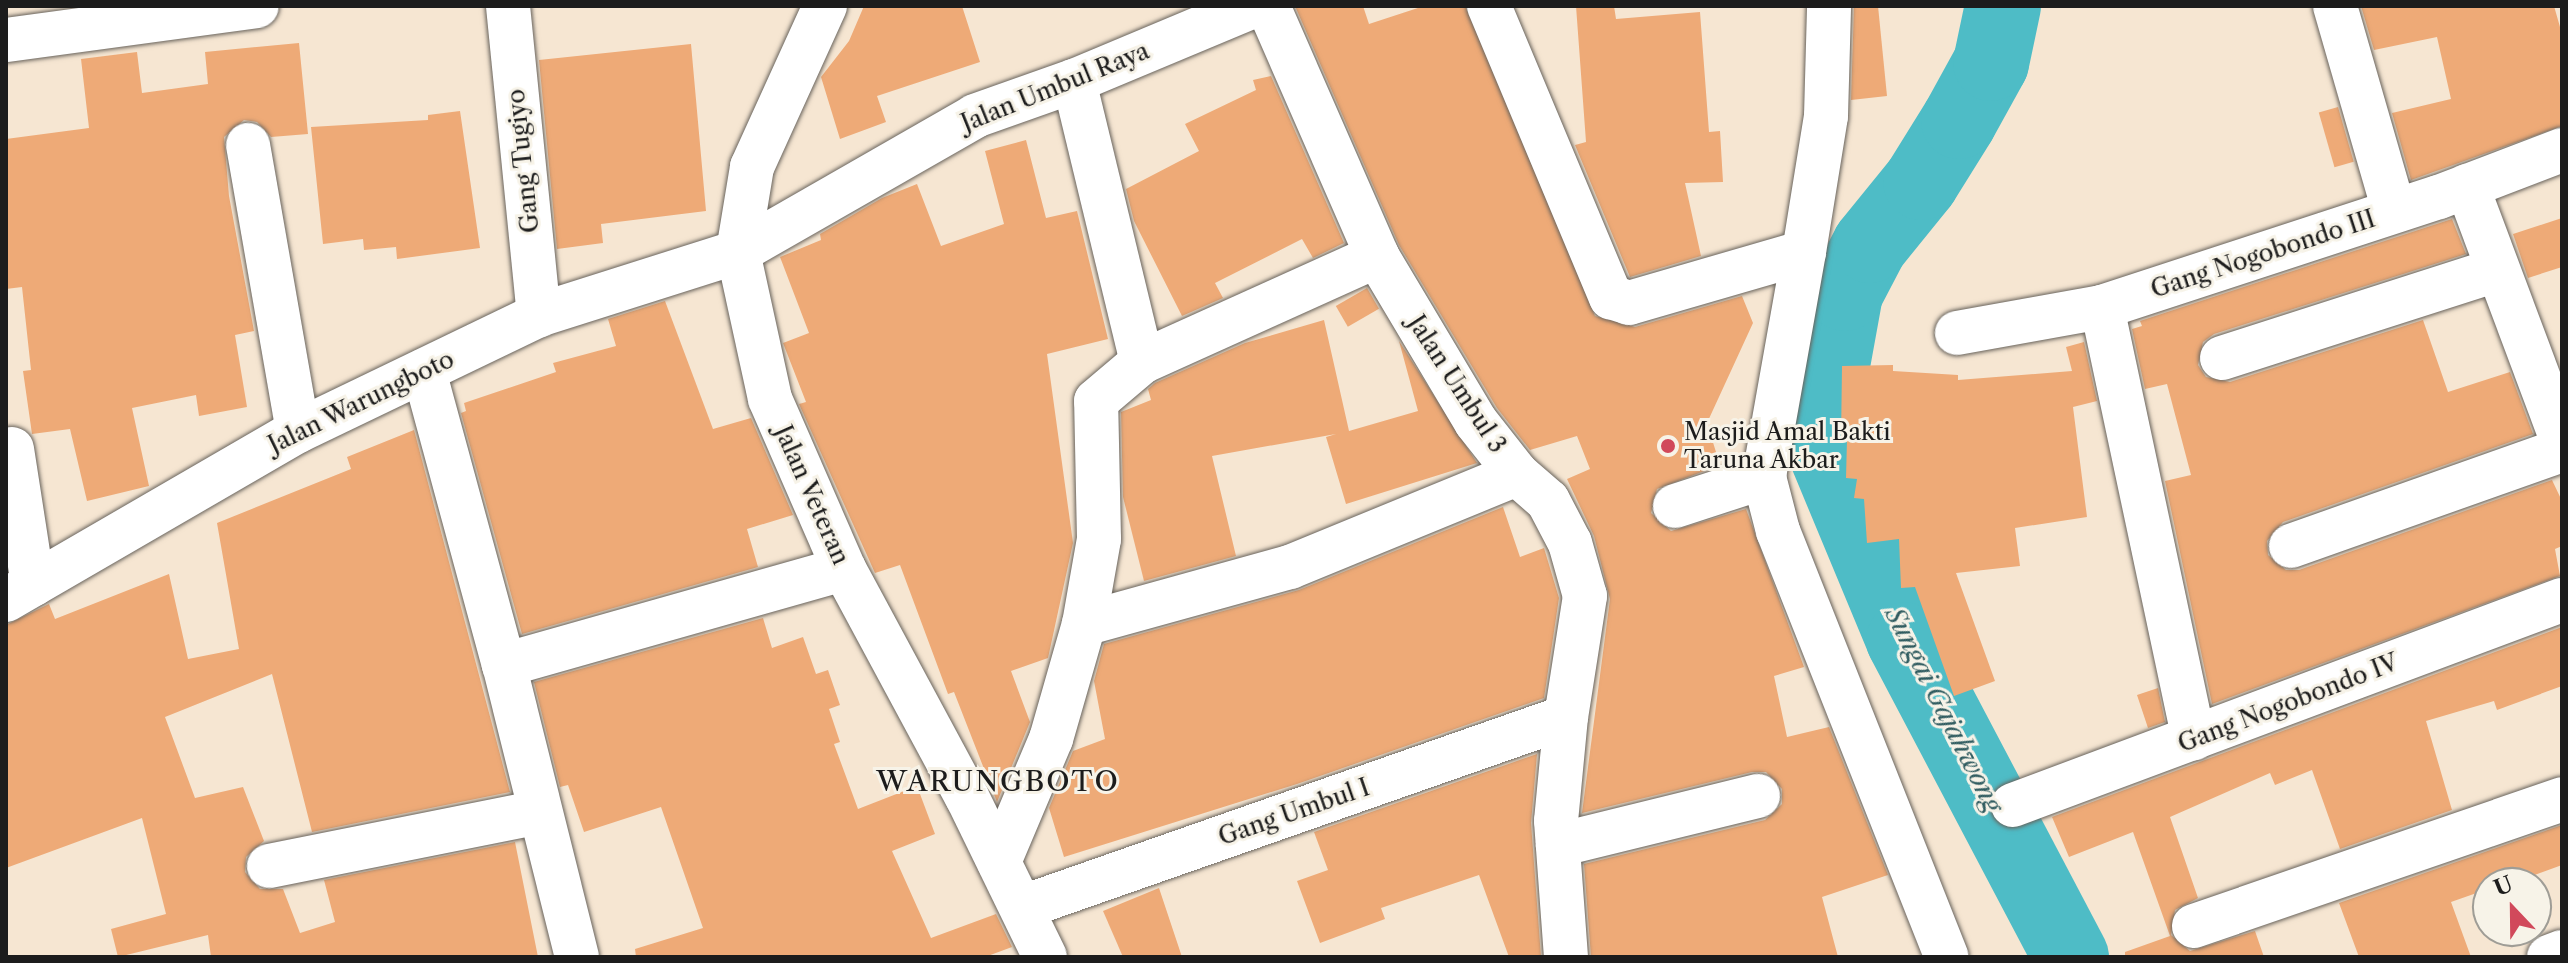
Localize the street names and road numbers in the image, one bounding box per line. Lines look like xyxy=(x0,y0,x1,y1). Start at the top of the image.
street label: Jalan Umbul Raya xyxy=(957,36,1153,138)
street label: Gang Tugiyo xyxy=(501,87,545,235)
street label: Gang Nogobondo III xyxy=(2147,204,2379,304)
street label: Jalan Umbul 3 xyxy=(1402,310,1512,458)
street label: Jalan Warungboto xyxy=(263,344,459,460)
street label: Jalan Veteran xyxy=(768,421,856,569)
street label: Gang Nogobondo IV xyxy=(2174,648,2402,758)
street label: Gang Umbul I xyxy=(1215,773,1373,851)

